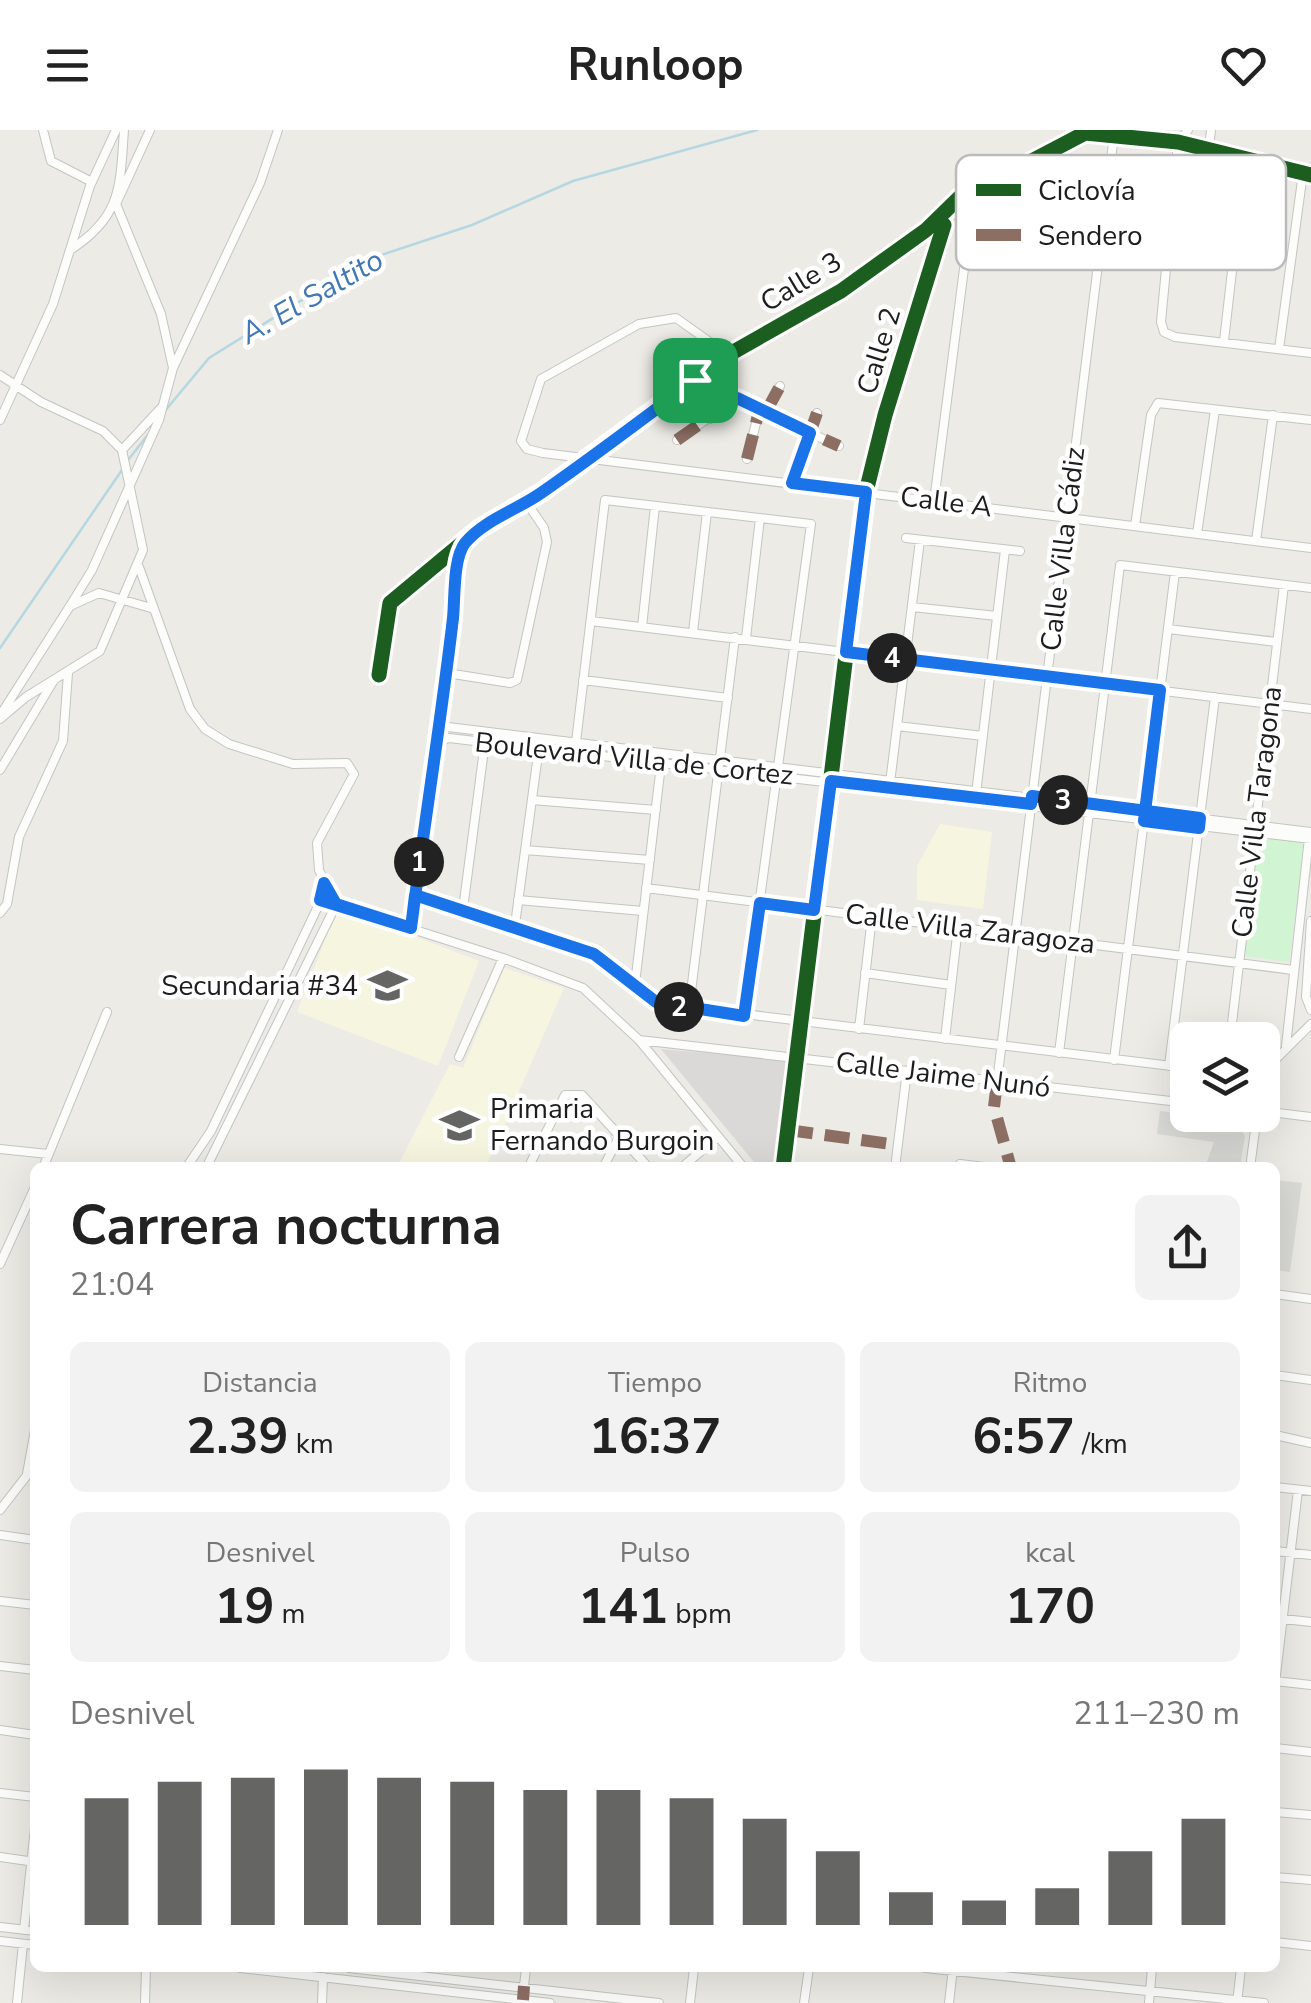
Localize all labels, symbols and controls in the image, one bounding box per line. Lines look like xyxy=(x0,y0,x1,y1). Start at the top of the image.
text: Runloop xyxy=(567,35,744,96)
icon: menu xyxy=(40,38,95,93)
icon: heart xyxy=(1216,38,1271,93)
legend xyxy=(956,155,1286,270)
text: Ciclovía xyxy=(1038,172,1136,210)
text: Sendero xyxy=(1038,217,1143,255)
water label: A. El Saltito xyxy=(232,240,391,355)
street label: Calle 3 xyxy=(753,243,849,321)
street label: Calle 2 xyxy=(848,303,910,399)
pin xyxy=(653,338,738,423)
icon: arrive xyxy=(668,353,723,408)
street label: Calle Villa Cádiz xyxy=(1032,445,1094,653)
street label: Calle A xyxy=(898,478,994,526)
pin: 4 xyxy=(867,633,917,683)
text: 4 xyxy=(884,639,900,677)
street label: Calle Villa Taragona xyxy=(1223,684,1291,940)
street label: Boulevard Villa de Cortez xyxy=(473,723,795,795)
pin: 3 xyxy=(1038,775,1088,825)
text: 3 xyxy=(1055,781,1071,819)
pin: 1 xyxy=(394,837,444,887)
text: 1 xyxy=(411,843,427,881)
street label: Calle Villa Zaragoza xyxy=(843,895,1097,963)
school or university icon: Secundaria #34 xyxy=(367,965,409,1007)
place label: Secundaria #34 xyxy=(161,967,358,1005)
pin: 2 xyxy=(654,982,704,1032)
text: 2 xyxy=(671,988,687,1026)
map controls xyxy=(1170,1022,1280,1132)
button: layers xyxy=(1170,1022,1280,1132)
street label: Calle Jaime Nunó xyxy=(833,1043,1053,1107)
place label: Primaria Fernando Burgoin xyxy=(490,1090,714,1160)
school or university icon: Primaria Fernando Burgoin xyxy=(439,1104,481,1146)
text: Carrera nocturna xyxy=(70,1188,502,1263)
button: share xyxy=(1135,1195,1240,1300)
text: 21:04 xyxy=(70,1263,154,1306)
text: Distancia xyxy=(202,1364,318,1402)
text: Tiempo xyxy=(608,1364,702,1402)
text: Ritmo xyxy=(1013,1364,1087,1402)
text: 2.39 xyxy=(186,1402,289,1471)
text: 16:37 xyxy=(589,1402,721,1471)
text: 6:57 xyxy=(972,1402,1075,1471)
text: km xyxy=(289,1425,334,1463)
text: /km xyxy=(1075,1425,1128,1463)
text: Desnivel xyxy=(206,1534,314,1572)
text: Pulso xyxy=(620,1534,690,1572)
text: kcal xyxy=(1025,1534,1075,1572)
text: 19 xyxy=(214,1572,274,1641)
text: 141 xyxy=(578,1572,668,1641)
text: 170 xyxy=(1005,1572,1095,1641)
text: m xyxy=(274,1595,306,1633)
text: bpm xyxy=(668,1595,732,1633)
text: Desnivel xyxy=(70,1692,195,1735)
text: 211–230 m xyxy=(1073,1692,1240,1735)

